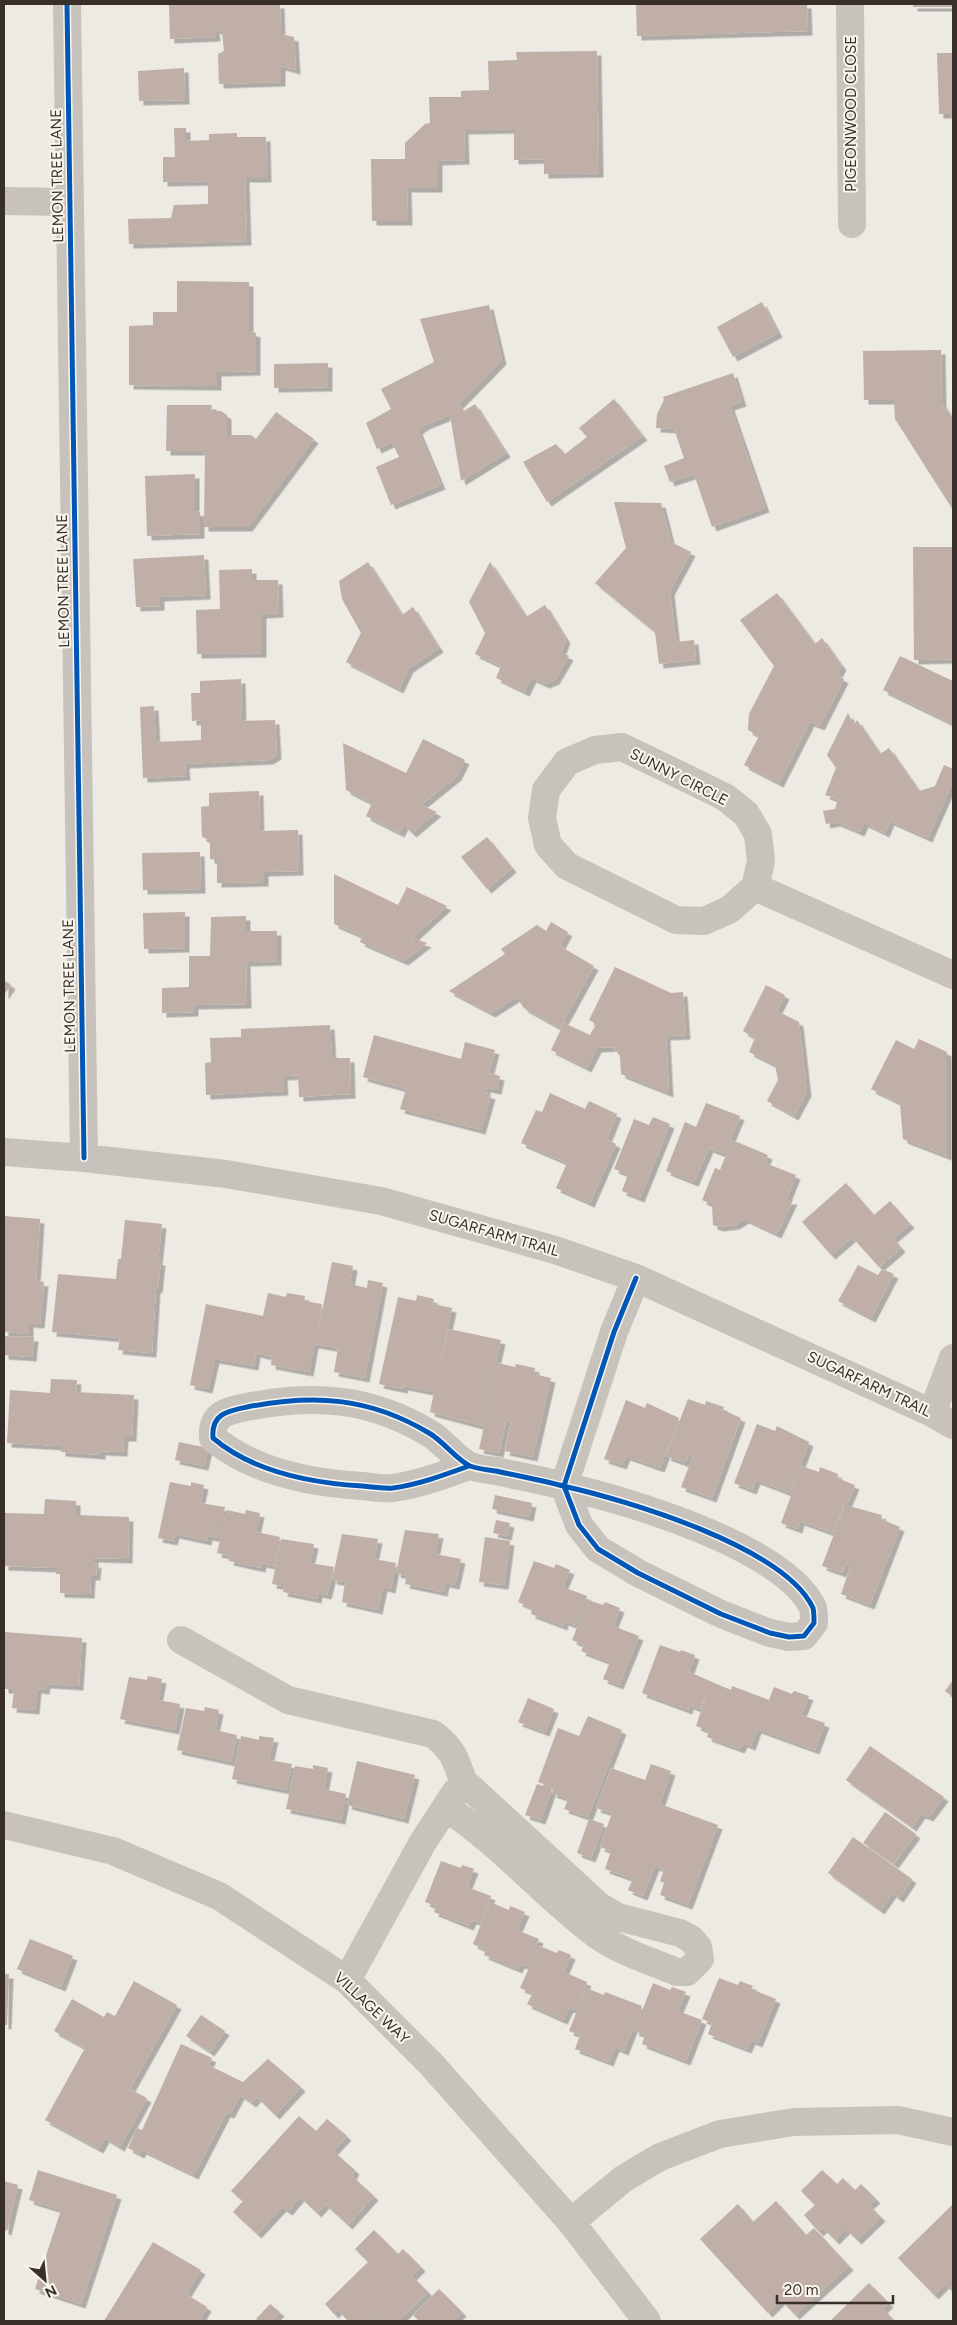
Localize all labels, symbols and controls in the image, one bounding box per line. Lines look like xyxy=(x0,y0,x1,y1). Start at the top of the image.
street label: PIGEONWOOD CLOSE xyxy=(842,36,860,192)
street label: LEMON TREE LANE xyxy=(47,109,67,243)
street label: LEMON TREE LANE xyxy=(53,514,73,648)
street label: SUNNY CIRCLE xyxy=(627,745,731,809)
street label: LEMON TREE LANE xyxy=(59,919,79,1053)
street label: SUGARFARM TRAIL xyxy=(427,1206,561,1260)
street label: SUGARFARM TRAIL xyxy=(804,1347,934,1421)
street label: VILLAGE WAY xyxy=(330,1968,414,2048)
north arrow xyxy=(20,2255,70,2305)
scale bar xyxy=(777,2272,893,2304)
text: N xyxy=(42,2281,59,2301)
text: 20 m xyxy=(784,2281,818,2299)

